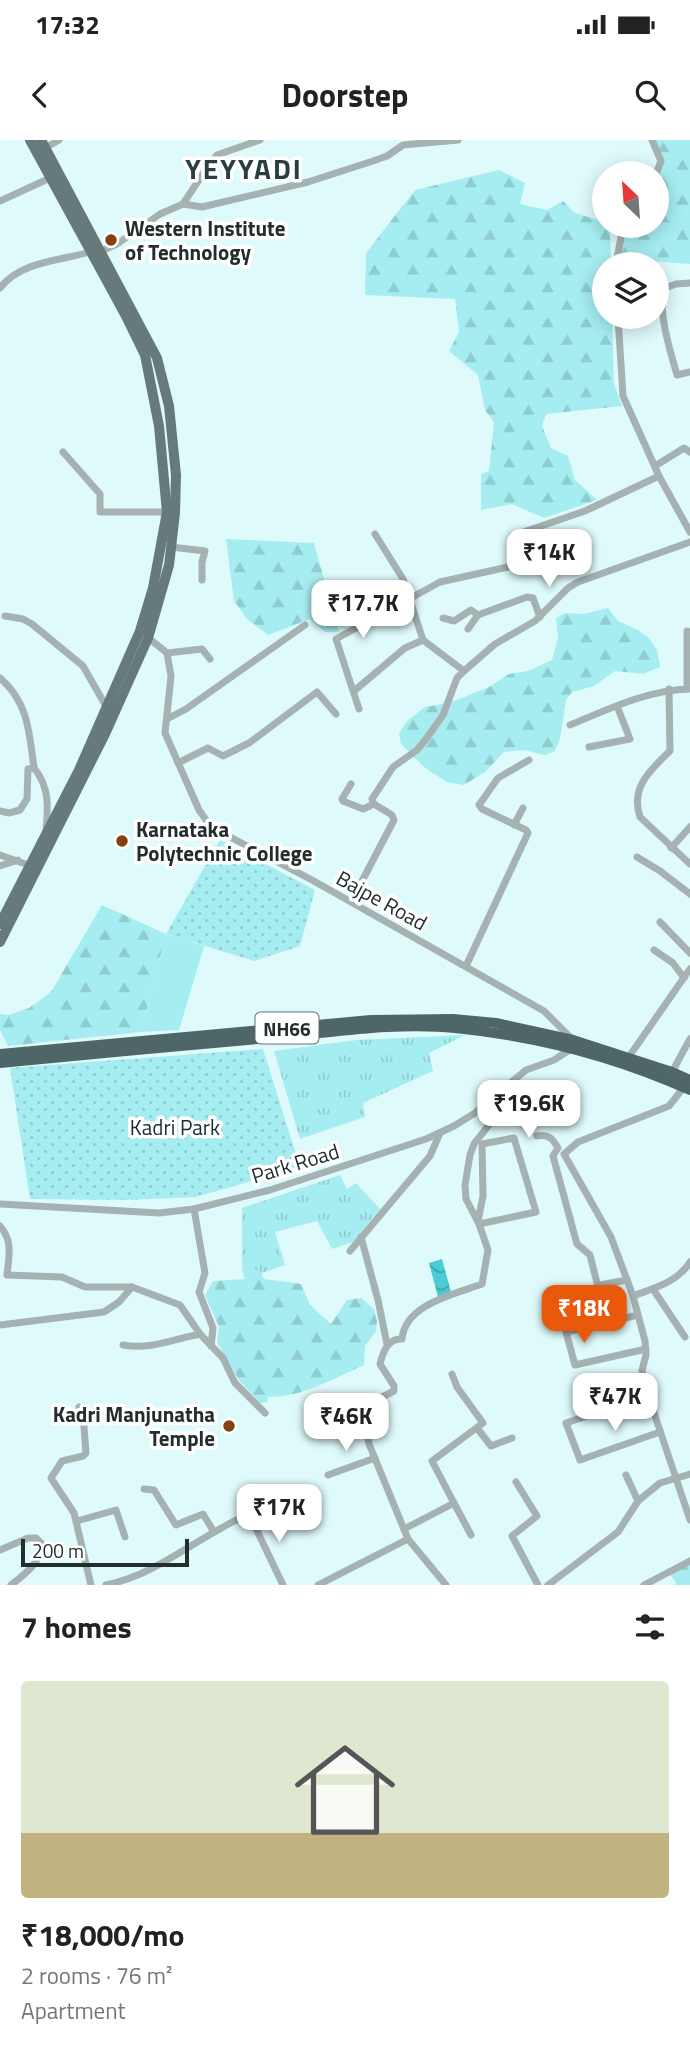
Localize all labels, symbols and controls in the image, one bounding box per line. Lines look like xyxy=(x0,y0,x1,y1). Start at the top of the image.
text: 17:32 xyxy=(35,5,100,44)
text: Doorstep xyxy=(282,71,408,119)
icon: back xyxy=(21,76,59,114)
icon: search xyxy=(631,76,669,114)
district label: YEYYADI xyxy=(185,147,303,190)
north arrow xyxy=(592,161,668,238)
map controls xyxy=(592,161,669,329)
place label: Western Institute of Technology xyxy=(125,212,285,268)
marker: Western Institute of Technology xyxy=(103,232,119,248)
button: layers xyxy=(592,252,669,329)
pin: ₹14K xyxy=(508,530,590,589)
text: ₹14K xyxy=(523,534,575,569)
pin: ₹17.7K xyxy=(306,580,420,640)
text: ₹17.7K xyxy=(327,585,399,620)
place label: Karnataka Polytechnic College xyxy=(136,813,312,869)
marker: Karnataka Polytechnic College xyxy=(114,833,130,849)
street label: Bajpe Road xyxy=(331,862,433,938)
road number: NH66 xyxy=(256,1013,318,1044)
pin: ₹19.6K xyxy=(472,1080,586,1140)
text: ₹19.6K xyxy=(493,1085,565,1120)
park label: Kadri Park xyxy=(130,1111,220,1143)
street label: Park Road xyxy=(247,1135,343,1191)
pin: ₹18K xyxy=(543,1286,625,1345)
text: ₹18K xyxy=(558,1290,610,1325)
pin: ₹47K xyxy=(574,1374,656,1433)
text: ₹47K xyxy=(589,1378,641,1413)
pin: ₹46K xyxy=(305,1394,387,1453)
place label: Kadri Manjunatha Temple xyxy=(53,1398,215,1454)
text: ₹46K xyxy=(320,1398,372,1433)
marker: Kadri Manjunatha Temple xyxy=(221,1418,237,1434)
pin: ₹17K xyxy=(238,1484,320,1544)
text: ₹17K xyxy=(253,1489,305,1524)
scale bar xyxy=(21,1536,189,1568)
text: 200 m xyxy=(32,1536,84,1565)
text: 7 homes xyxy=(21,1604,132,1650)
icon: filters xyxy=(631,1608,669,1646)
icon: home xyxy=(282,1727,408,1853)
text: ₹18,000/mo xyxy=(21,1912,185,1958)
text: 2 rooms · 76 m² xyxy=(21,1958,172,1993)
text: Apartment xyxy=(21,1993,126,2028)

